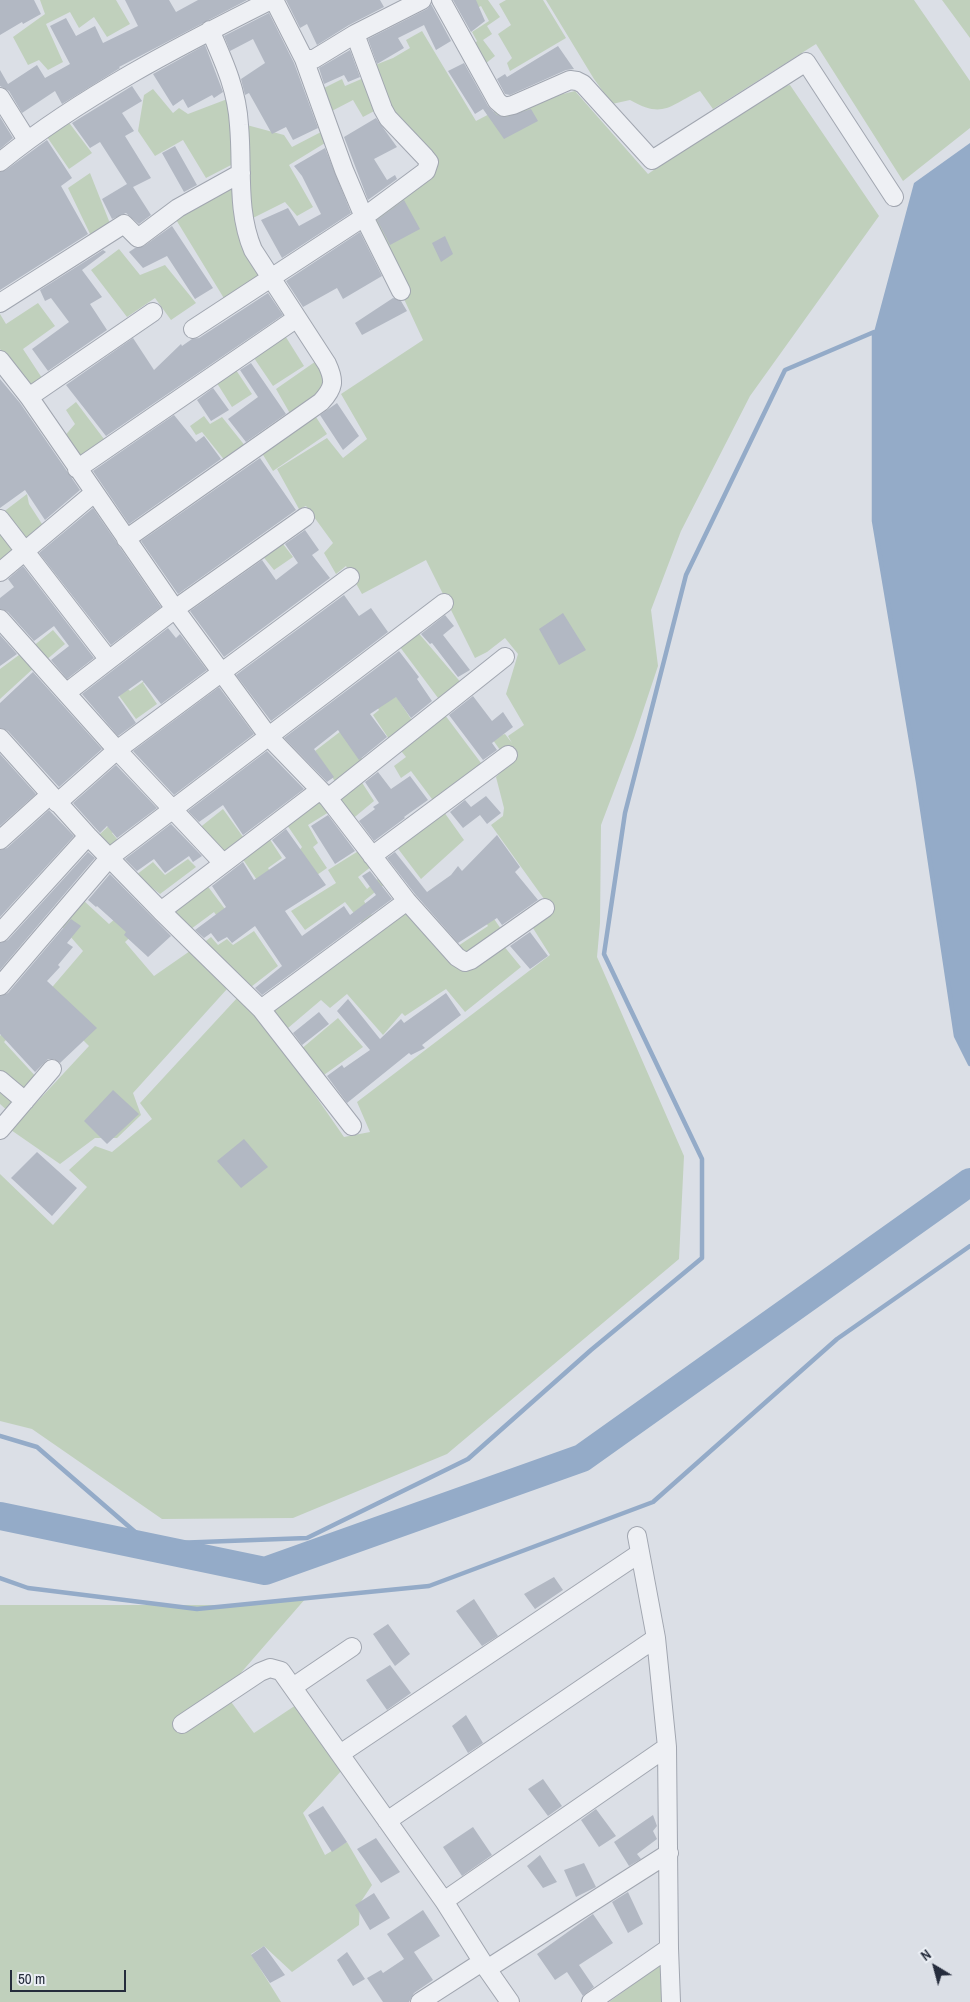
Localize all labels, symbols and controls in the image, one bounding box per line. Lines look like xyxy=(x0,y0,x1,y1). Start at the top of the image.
north arrow xyxy=(910,1942,960,1992)
text: N xyxy=(917,1945,935,1965)
scale bar xyxy=(12,1960,129,1992)
text: 50 m xyxy=(18,1968,45,1989)

